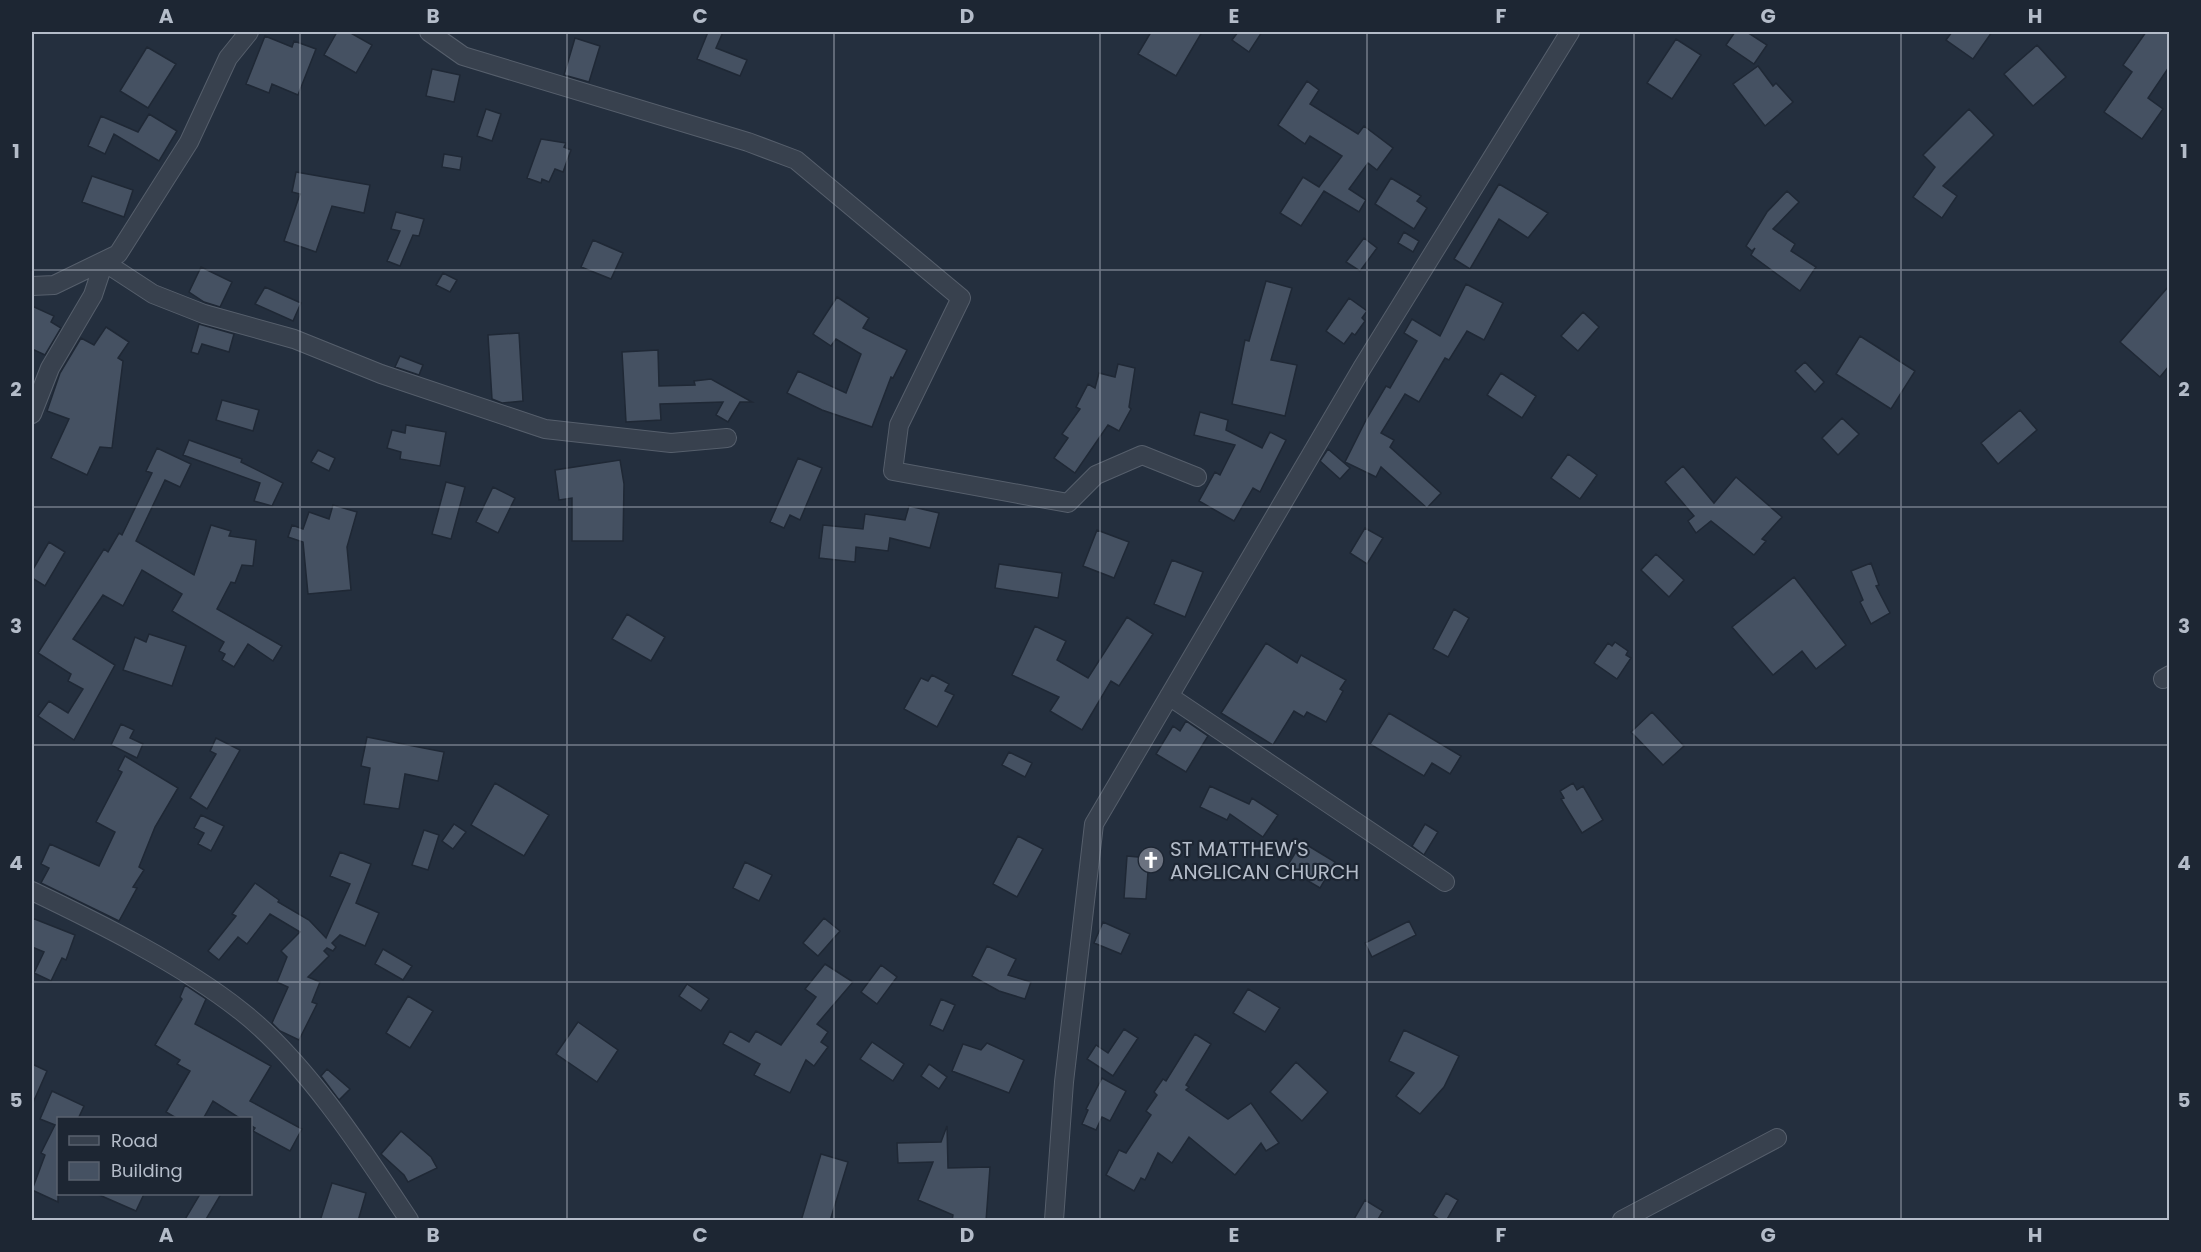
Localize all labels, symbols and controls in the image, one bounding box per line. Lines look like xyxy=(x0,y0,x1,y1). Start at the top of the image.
text: A xyxy=(159,2,174,30)
text: B xyxy=(426,2,440,30)
text: C xyxy=(692,2,708,30)
text: D xyxy=(960,2,974,30)
text: E xyxy=(1229,2,1239,30)
text: F xyxy=(1496,2,1507,30)
text: G xyxy=(1760,2,1776,30)
text: H xyxy=(2028,2,2042,30)
text: 1 xyxy=(12,137,20,165)
text: 1 xyxy=(2180,137,2188,165)
text: 2 xyxy=(10,375,22,403)
text: 2 xyxy=(2178,375,2190,403)
text: 3 xyxy=(10,612,22,640)
text: 3 xyxy=(2178,612,2190,640)
place label: ST MATTHEW'S ANGLICAN CHURCH xyxy=(1170,835,1359,886)
church icon: ST MATTHEW'S ANGLICAN CHURCH xyxy=(1136,845,1166,875)
text: 4 xyxy=(9,849,23,877)
text: 4 xyxy=(2177,849,2191,877)
text: 5 xyxy=(10,1086,23,1114)
text: 5 xyxy=(2178,1086,2191,1114)
legend xyxy=(57,1117,252,1195)
text: Road xyxy=(111,1128,158,1153)
text: Building xyxy=(111,1158,183,1183)
text: A xyxy=(159,1221,174,1249)
text: B xyxy=(426,1221,440,1249)
text: C xyxy=(692,1221,708,1249)
text: D xyxy=(960,1221,974,1249)
text: E xyxy=(1229,1221,1239,1249)
text: F xyxy=(1496,1221,1507,1249)
text: G xyxy=(1760,1221,1776,1249)
text: H xyxy=(2028,1221,2042,1249)

